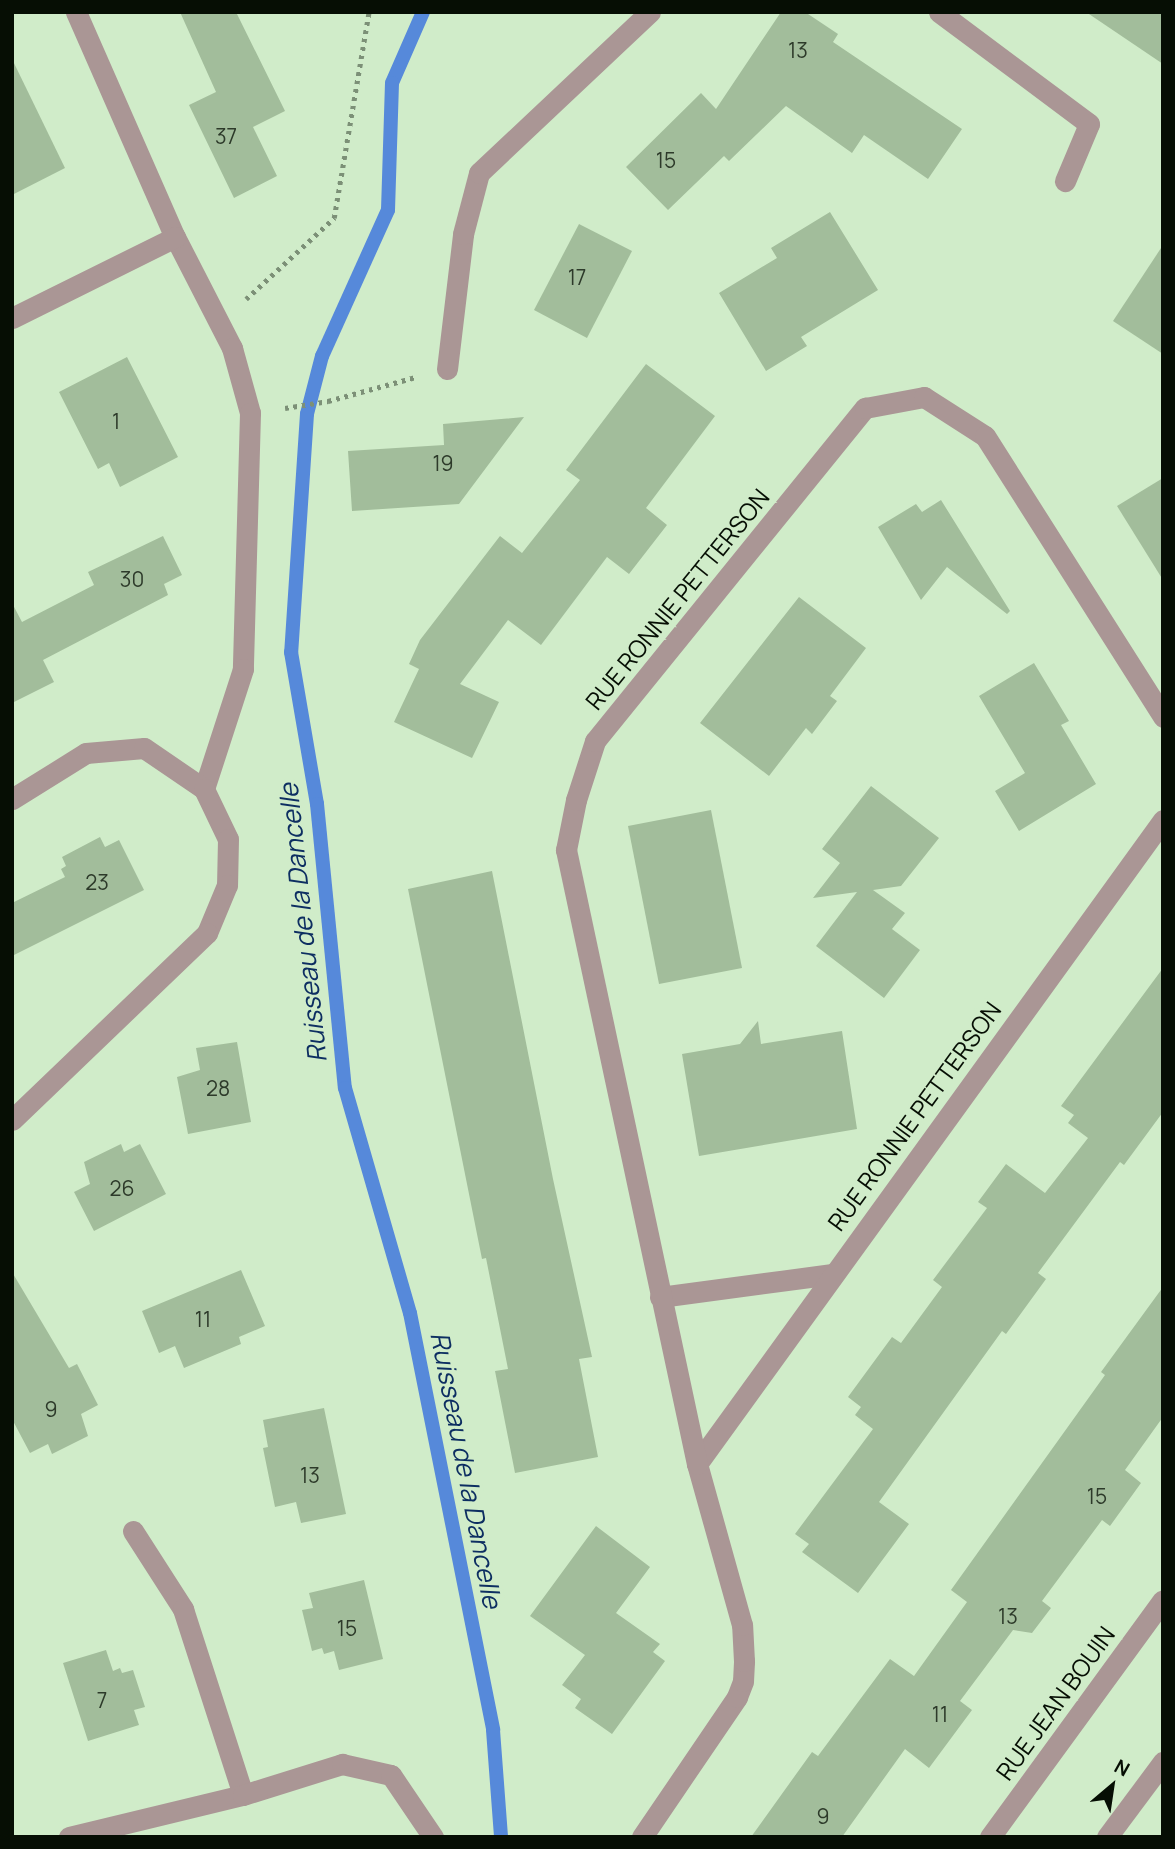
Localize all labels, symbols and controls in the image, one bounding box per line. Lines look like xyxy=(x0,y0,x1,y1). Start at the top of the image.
house number: 13 xyxy=(788,37,808,63)
house number: 37 xyxy=(215,123,237,149)
house number: 15 xyxy=(656,147,676,173)
house number: 17 xyxy=(568,264,586,290)
house number: 1 xyxy=(112,408,120,434)
house number: 19 xyxy=(432,450,454,476)
street label: RUE RONNIE PETTERSON xyxy=(579,483,775,715)
house number: 30 xyxy=(120,566,144,592)
water label: Ruisseau de la Dancelle xyxy=(273,782,333,1064)
house number: 23 xyxy=(85,869,109,895)
street label: RUE RONNIE PETTERSON xyxy=(821,996,1007,1236)
house number: 28 xyxy=(206,1075,230,1101)
house number: 26 xyxy=(109,1175,135,1201)
house number: 11 xyxy=(195,1306,211,1332)
water label: Ruisseau de la Dancelle xyxy=(424,1329,508,1611)
house number: 9 xyxy=(44,1396,58,1422)
house number: 13 xyxy=(300,1462,320,1488)
house number: 15 xyxy=(1087,1483,1107,1509)
house number: 13 xyxy=(998,1603,1018,1629)
house number: 15 xyxy=(337,1615,357,1641)
street label: RUE JEAN BOUIN xyxy=(990,1621,1120,1785)
house number: 7 xyxy=(97,1687,107,1713)
house number: 11 xyxy=(932,1701,948,1727)
north arrow xyxy=(1077,1751,1147,1821)
text: N xyxy=(1110,1753,1134,1782)
house number: 9 xyxy=(816,1803,830,1829)

